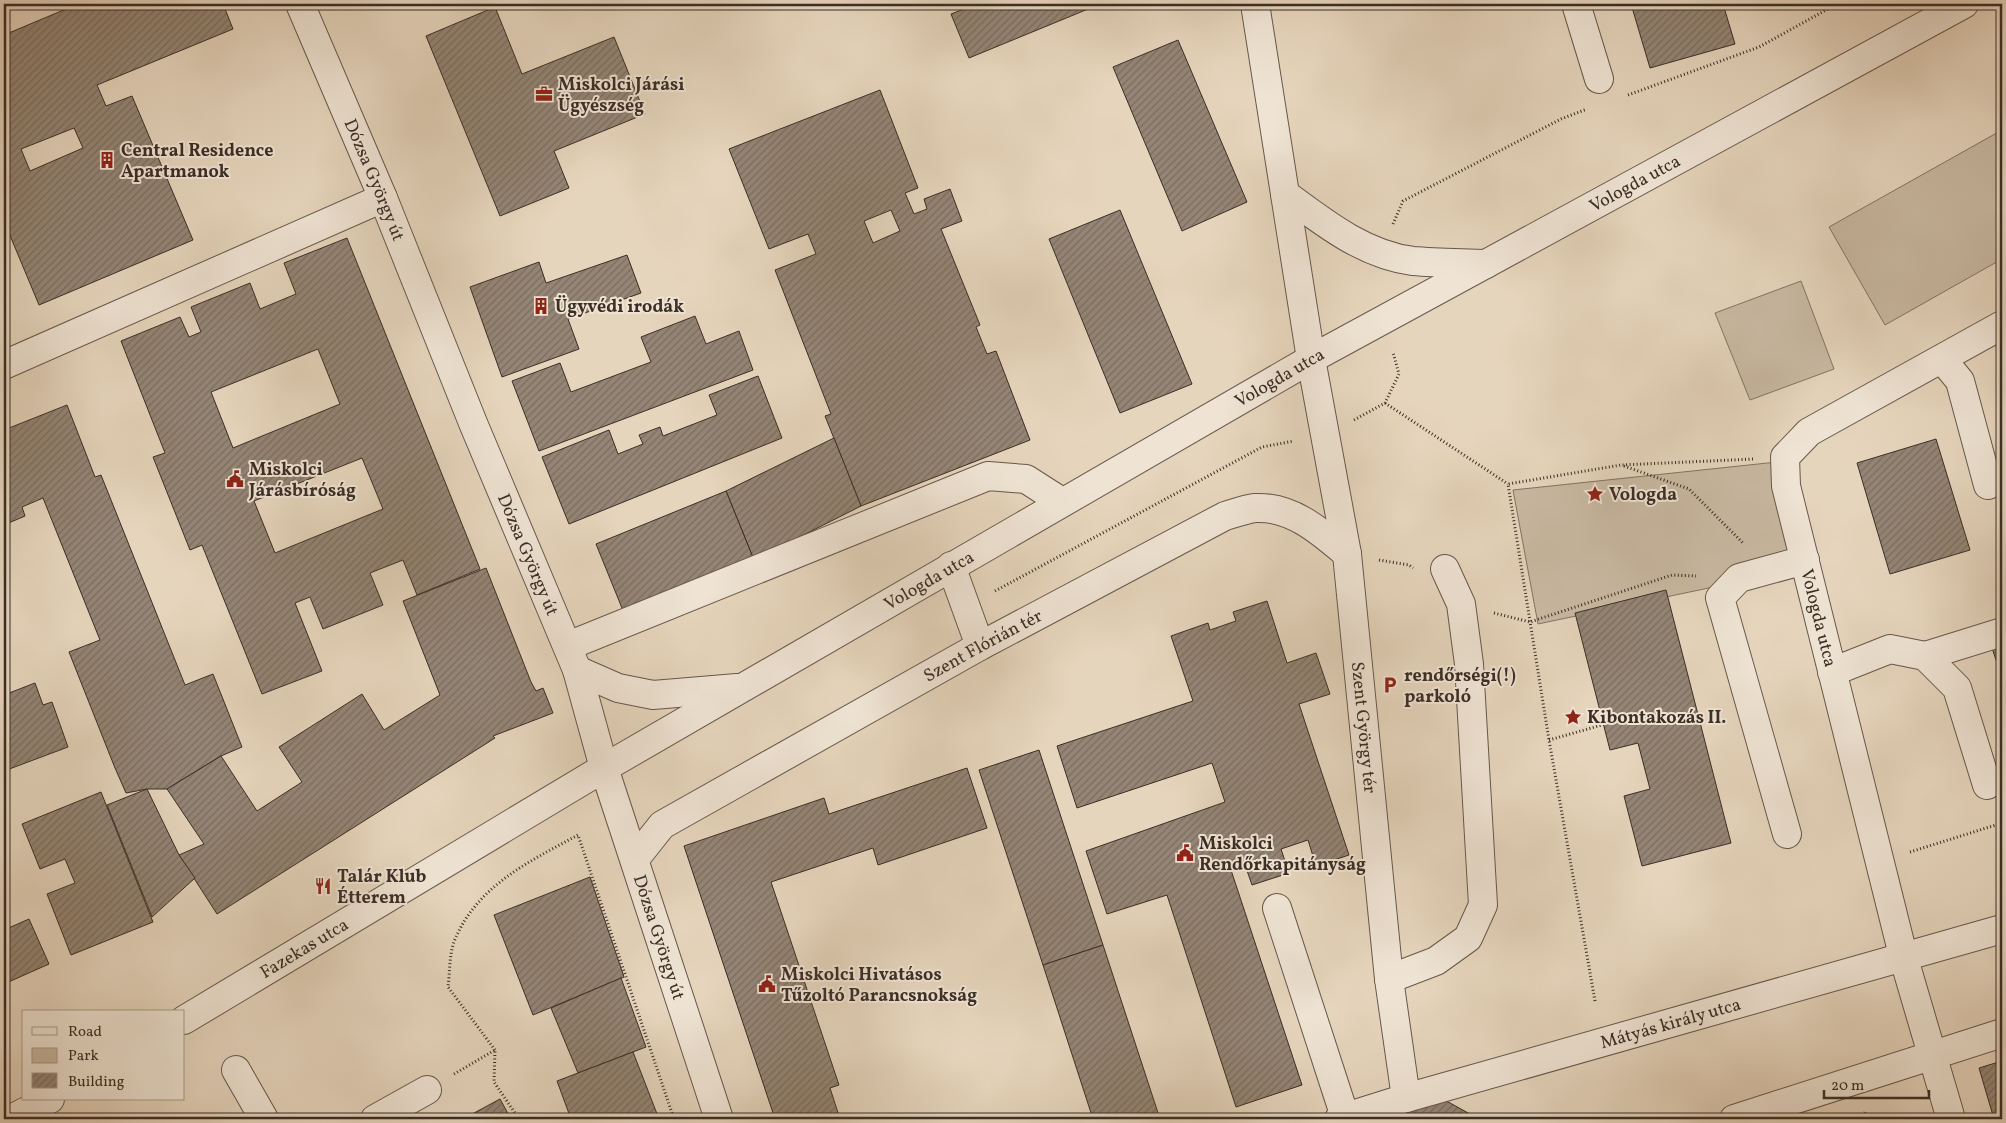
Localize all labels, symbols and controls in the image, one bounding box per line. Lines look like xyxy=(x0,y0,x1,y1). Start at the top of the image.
place label: Miskolci Járási Ügyészség xyxy=(558,73,685,119)
office icon: Miskolci Járási Ügyészség xyxy=(534,84,554,104)
street label: Dózsa György út xyxy=(337,115,410,245)
place label: Central Residence Apartmanok xyxy=(121,139,273,185)
street label: Vologda utca xyxy=(1585,149,1685,219)
building icon: Central Residence Apartmanok xyxy=(97,150,117,170)
place label: Ügyvédi irodák xyxy=(555,295,684,320)
building icon: Ügyvédi irodák xyxy=(531,296,551,316)
street label: Vologda utca xyxy=(1230,343,1330,415)
place label: Miskolci Járásbíróság xyxy=(248,458,356,504)
public building icon: Miskolci Járásbíróság xyxy=(225,469,245,489)
place label: Vologda xyxy=(1609,483,1677,508)
place icon: Vologda xyxy=(1585,484,1605,504)
street label: Dózsa György út xyxy=(490,490,564,620)
street label: Vologda utca xyxy=(880,545,979,617)
street label: Vologda utca xyxy=(1793,567,1842,670)
street label: Szent Flórián tér xyxy=(919,604,1048,689)
street label: Szent György tér xyxy=(1344,661,1382,795)
place label: rendőrségi(!) parkoló xyxy=(1404,664,1516,710)
parking icon: rendőrségi(!) parkoló xyxy=(1380,675,1400,695)
place label: Kibontakozás II. xyxy=(1587,706,1726,731)
place icon: Kibontakozás II. xyxy=(1563,707,1583,727)
place label: Miskolci Rendőrkapitányság xyxy=(1199,832,1366,878)
public building icon: Miskolci Rendőrkapitányság xyxy=(1175,843,1195,863)
place label: Talár Klub Étterem xyxy=(337,865,427,911)
street label: Dózsa György út xyxy=(626,872,690,1003)
restaurant icon: Talár Klub Étterem xyxy=(313,876,333,896)
street label: Fazekas utca xyxy=(256,913,354,985)
place label: Miskolci Hivatásos Tűzoltó Parancsnokság xyxy=(781,963,977,1009)
public building icon: Miskolci Hivatásos Tűzoltó Parancsnokság xyxy=(757,974,777,994)
street label: Mátyás király utca xyxy=(1598,993,1744,1056)
legend xyxy=(22,1010,185,1100)
text: Road xyxy=(68,1022,102,1043)
text: Park xyxy=(68,1046,99,1067)
scale bar xyxy=(1824,1068,1928,1100)
text: Building xyxy=(68,1072,125,1093)
text: 20 m xyxy=(1831,1076,1864,1097)

